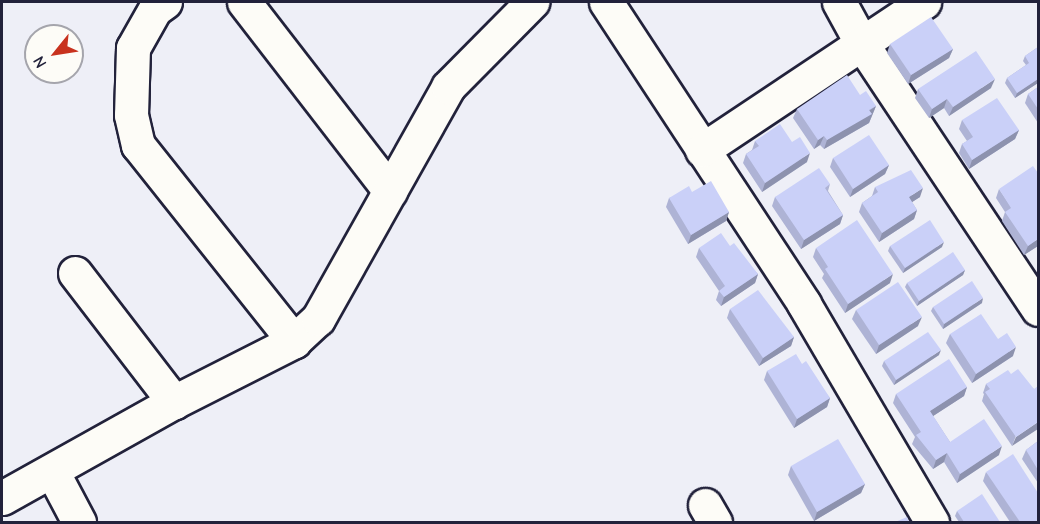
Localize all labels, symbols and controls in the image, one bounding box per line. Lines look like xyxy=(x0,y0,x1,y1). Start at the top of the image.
north arrow xyxy=(24,24,84,84)
text: N xyxy=(30,53,51,71)

